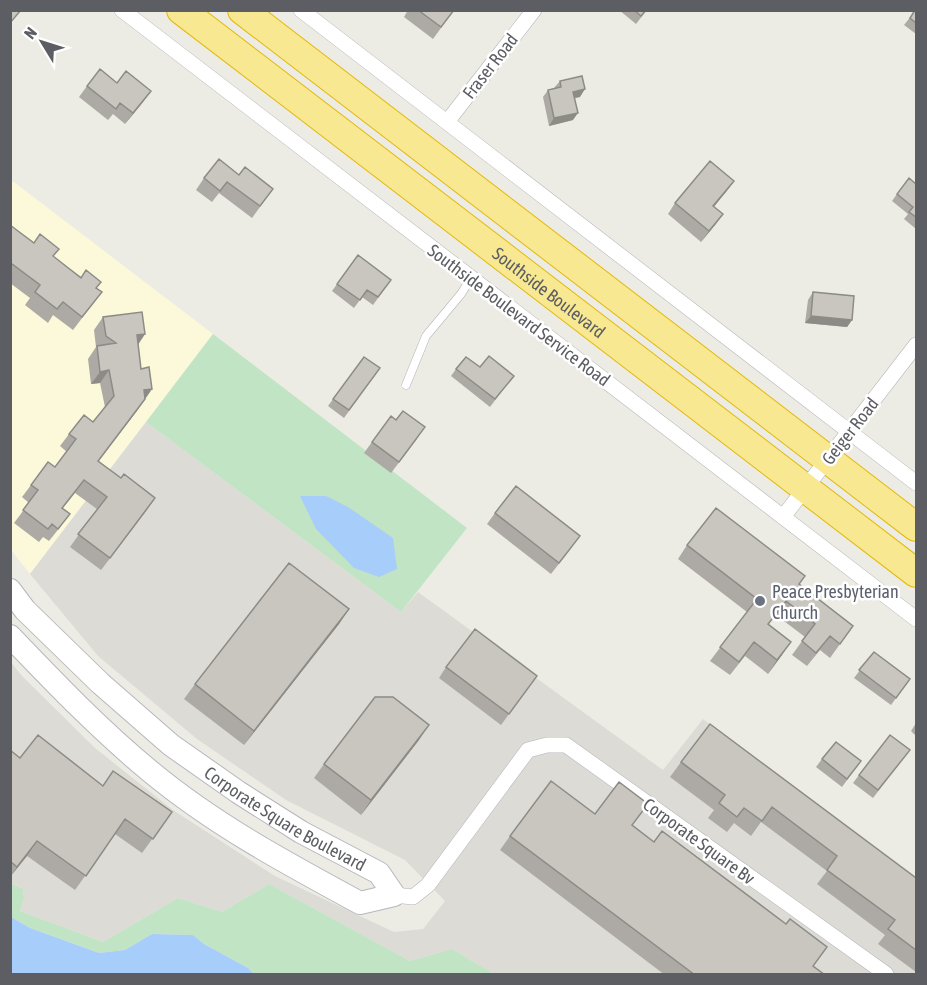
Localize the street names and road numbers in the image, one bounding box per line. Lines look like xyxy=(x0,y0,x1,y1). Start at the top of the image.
street label: Fraser Road xyxy=(458,29,522,103)
street label: Southside Boulevard Service Road xyxy=(424,240,614,390)
street label: Southside Boulevard xyxy=(489,242,610,342)
street label: Geiger Road xyxy=(817,393,883,469)
street label: Corporate Square Boulevard xyxy=(201,761,370,875)
street label: Corporate Square Bv xyxy=(639,793,759,889)

